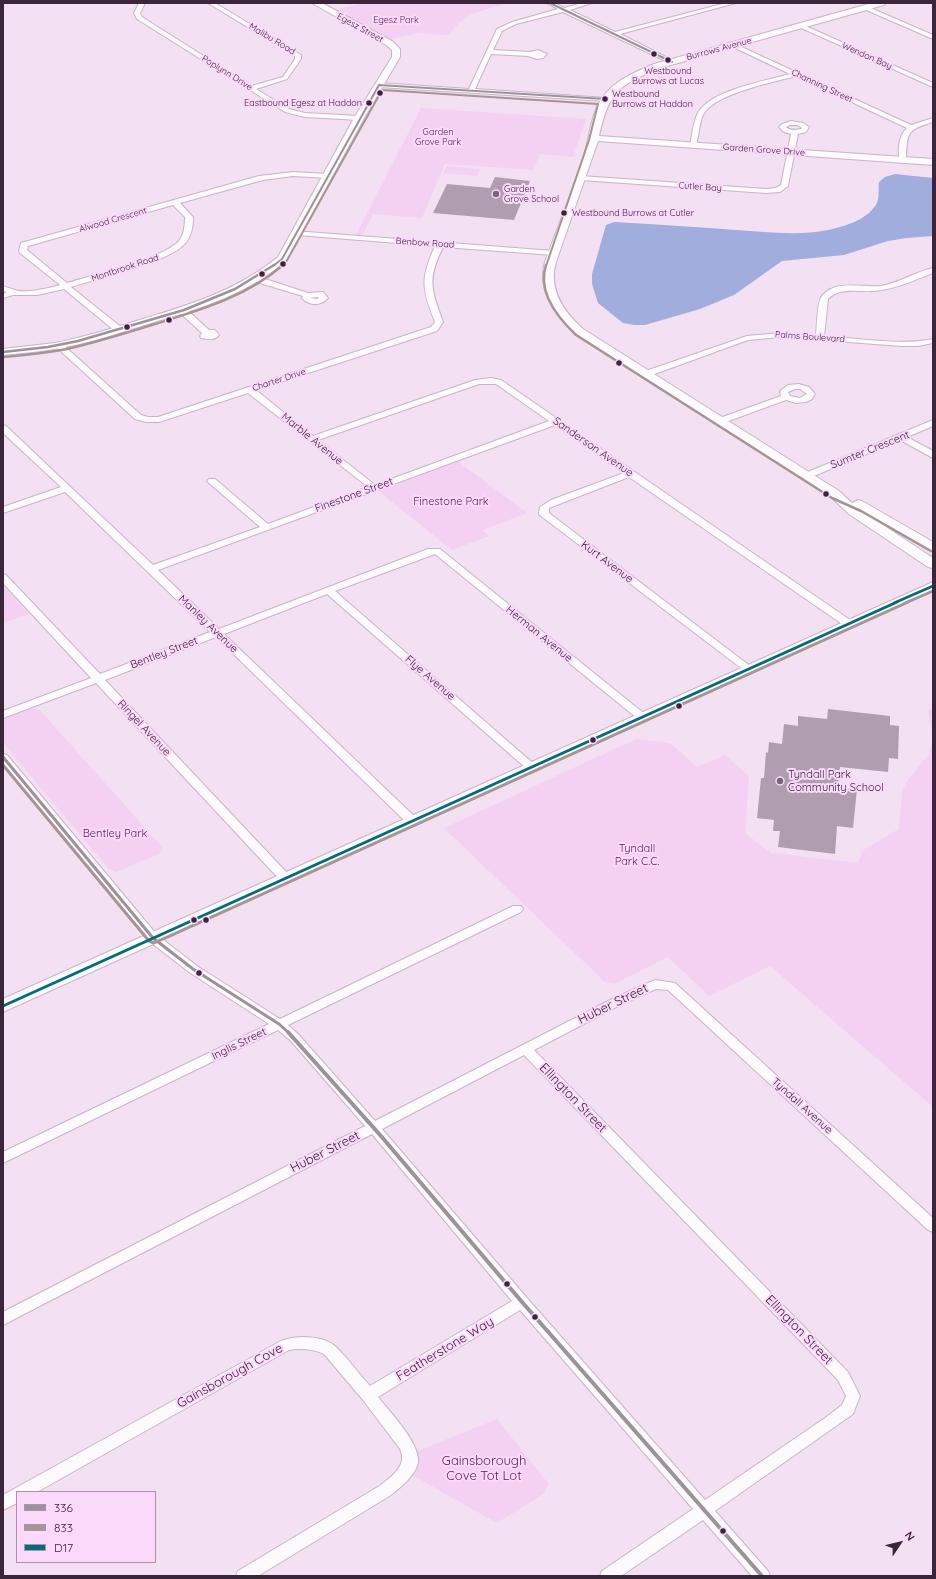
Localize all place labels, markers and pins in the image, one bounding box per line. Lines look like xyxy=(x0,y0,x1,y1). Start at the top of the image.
unlabelled marker xyxy=(649,49,659,59)
marker: Westbound Burrows at Lucas xyxy=(663,55,673,65)
place label: Westbound Burrows at Lucas xyxy=(632,66,704,87)
unlabelled marker xyxy=(375,88,385,98)
place label: Westbound Burrows at Haddon xyxy=(612,89,693,110)
marker: Westbound Burrows at Haddon xyxy=(600,94,610,104)
place label: Eastbound Egesz at Haddon xyxy=(244,98,362,108)
marker: Eastbound Egesz at Haddon xyxy=(364,98,374,108)
place label: Garden Grove School xyxy=(504,184,559,205)
marker: Garden Grove School xyxy=(491,189,501,199)
marker: Westbound Burrows at Cutler xyxy=(559,208,569,218)
place label: Westbound Burrows at Cutler xyxy=(572,208,694,218)
unlabelled marker xyxy=(278,259,288,269)
unlabelled marker xyxy=(257,269,267,279)
unlabelled marker xyxy=(164,315,174,325)
unlabelled marker xyxy=(122,322,132,332)
unlabelled marker xyxy=(614,358,624,368)
unlabelled marker xyxy=(821,489,831,499)
unlabelled marker xyxy=(674,701,684,711)
unlabelled marker xyxy=(588,735,598,745)
place label: Tyndall Park Community School xyxy=(788,768,884,794)
marker: Tyndall Park Community School xyxy=(775,776,785,786)
unlabelled marker xyxy=(189,915,199,925)
unlabelled marker xyxy=(201,915,211,925)
unlabelled marker xyxy=(194,968,204,978)
unlabelled marker xyxy=(502,1279,512,1289)
unlabelled marker xyxy=(530,1312,540,1322)
unlabelled marker xyxy=(718,1526,728,1536)

